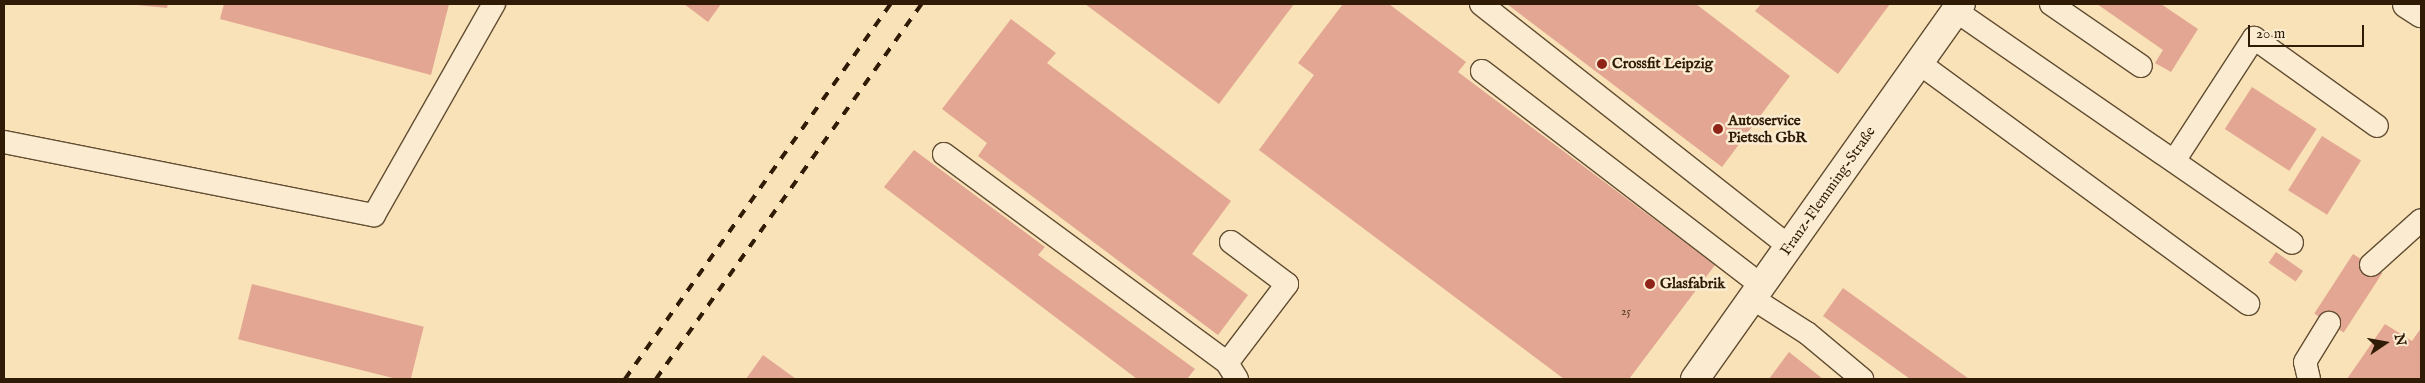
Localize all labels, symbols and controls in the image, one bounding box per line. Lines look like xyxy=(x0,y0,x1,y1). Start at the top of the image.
scale bar xyxy=(2250,15,2366,47)
text: 20 m xyxy=(2256,24,2285,43)
place label: Crossfit Leipzig xyxy=(1612,55,1713,73)
marker: Crossfit Leipzig xyxy=(1596,58,1608,70)
place label: Autoservice Pietsch GbR xyxy=(1728,111,1807,146)
marker: Autoservice Pietsch GbR xyxy=(1712,123,1724,135)
street label: Franz-Flemming-Straße xyxy=(1777,123,1879,259)
place label: Glasfabrik xyxy=(1660,275,1725,293)
marker: Glasfabrik xyxy=(1644,278,1656,290)
house number: 25 xyxy=(1621,305,1631,319)
north arrow xyxy=(2360,318,2410,368)
text: N xyxy=(2390,332,2410,348)

